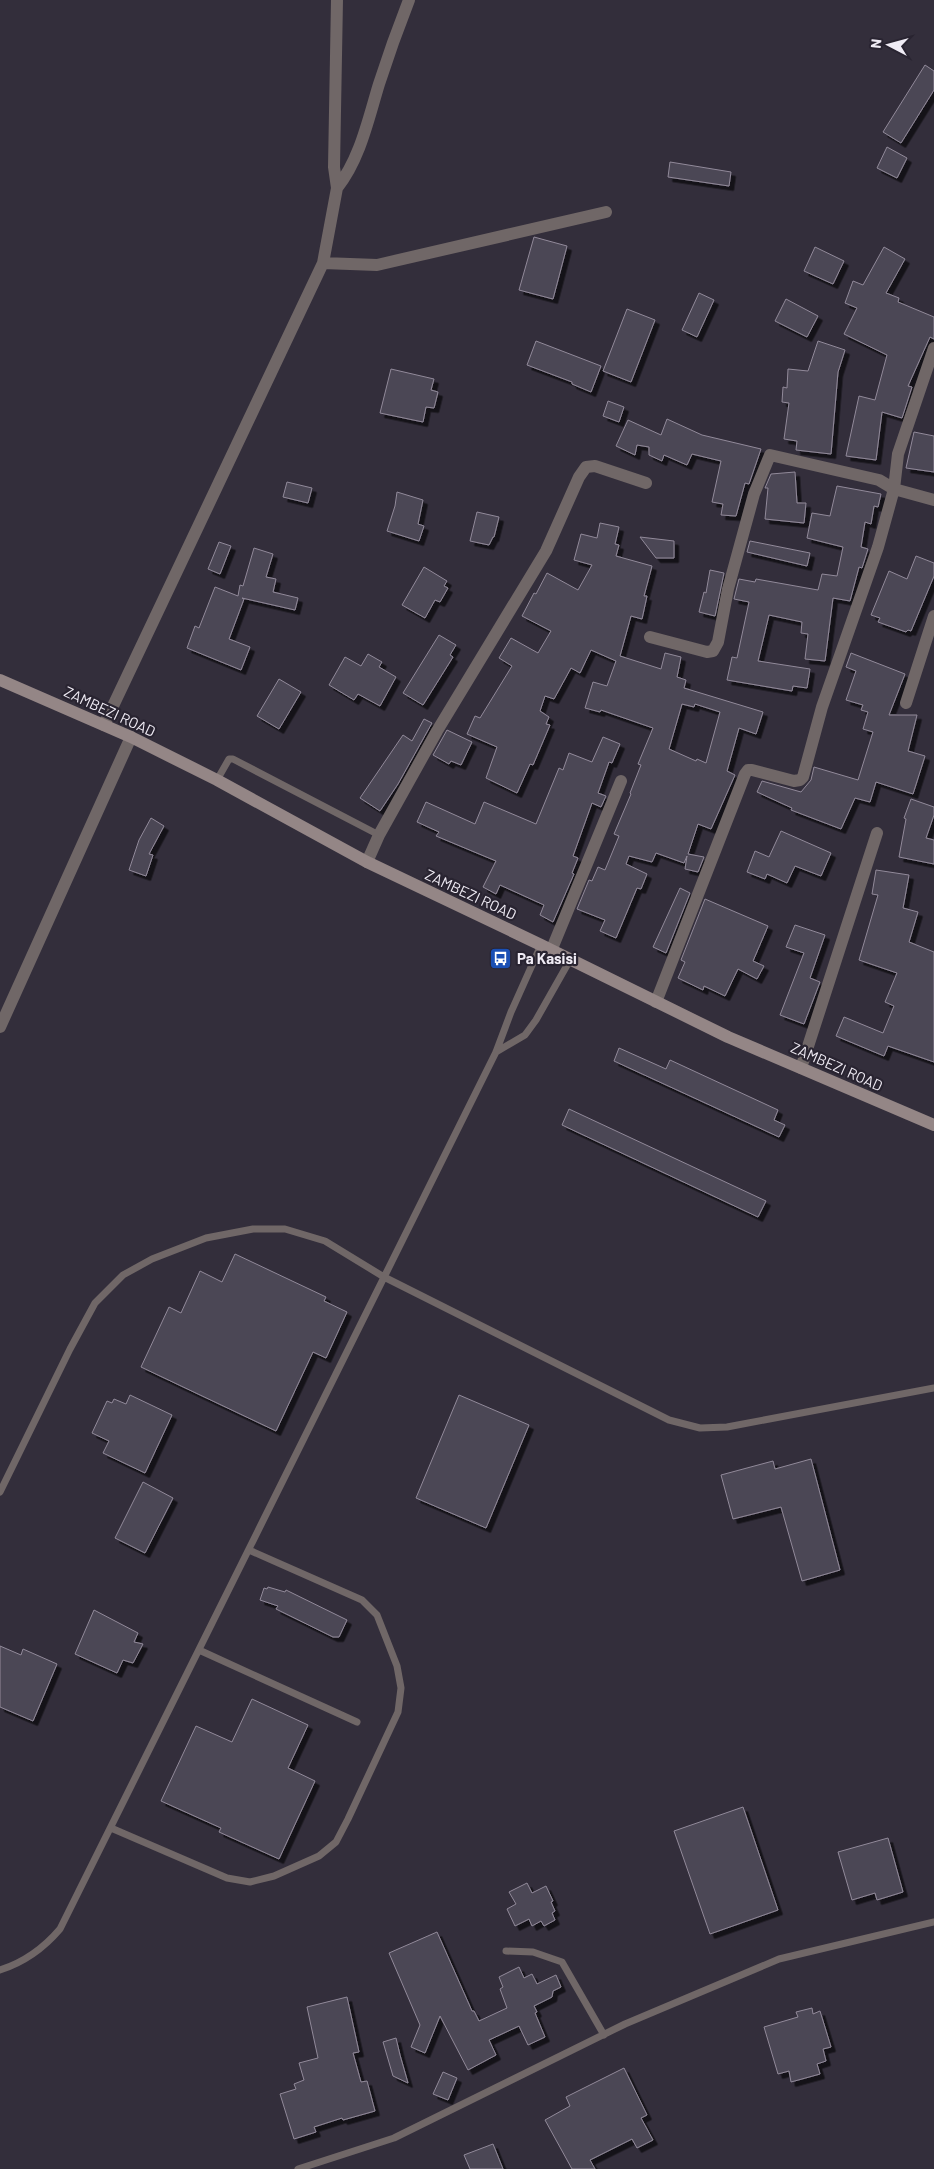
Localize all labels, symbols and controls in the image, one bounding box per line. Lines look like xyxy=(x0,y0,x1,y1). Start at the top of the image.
north arrow xyxy=(864,20,914,70)
text: N xyxy=(867,38,885,49)
street label: ZAMBEZI ROAD xyxy=(62,682,158,740)
street label: ZAMBEZI ROAD xyxy=(423,865,519,923)
bus stop icon: Pa Kasisi xyxy=(489,946,513,970)
place label: Pa Kasisi xyxy=(517,949,577,967)
street label: ZAMBEZI ROAD xyxy=(788,1038,886,1094)

